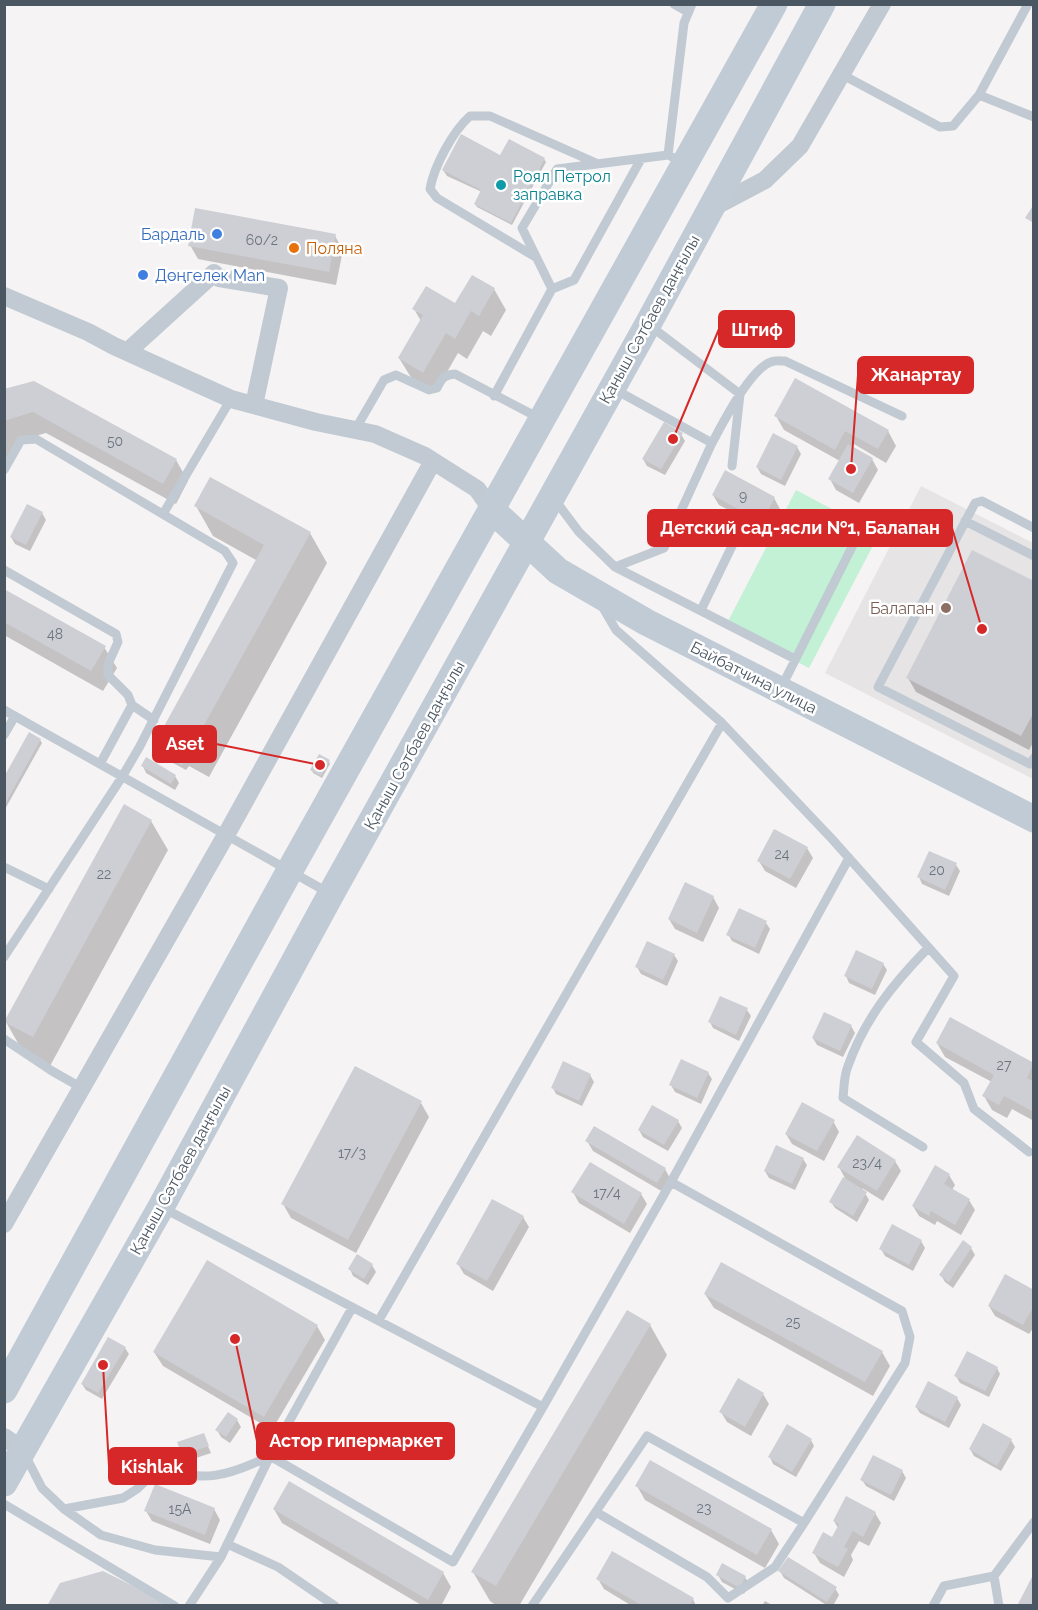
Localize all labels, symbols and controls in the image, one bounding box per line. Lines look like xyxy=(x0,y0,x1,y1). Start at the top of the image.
place label: Роял Петрол заправка xyxy=(513,167,611,204)
marker: Роял Петрол заправка xyxy=(494,178,508,192)
place label: Бардаль xyxy=(141,225,205,244)
marker: Бардаль xyxy=(210,227,224,241)
house number: 60/2 xyxy=(246,232,278,248)
street label: Қаныш Сәтбаев даңғылы xyxy=(595,232,704,407)
place label: Поляна xyxy=(306,239,362,258)
marker: Поляна xyxy=(287,241,301,255)
place label: Дөңгелек Man xyxy=(155,266,265,285)
marker: Дөңгелек Man xyxy=(136,268,150,282)
callout: Штиф xyxy=(719,311,794,347)
text: Штиф xyxy=(731,319,783,340)
callout: Жанартау xyxy=(858,357,973,393)
text: Жанартау xyxy=(871,364,962,385)
house number: 50 xyxy=(107,433,123,449)
house number: 9 xyxy=(739,488,747,504)
callout: Детский сад-ясли №1, Балапан xyxy=(648,510,952,546)
text: Детский сад-ясли №1, Балапан xyxy=(660,517,940,538)
place label: Балапан xyxy=(870,599,934,618)
marker: Балапан xyxy=(939,601,953,615)
house number: 48 xyxy=(47,626,63,642)
street label: Байбатчина улица xyxy=(687,637,820,718)
street label: Қаныш Сәтбаев даңғылы xyxy=(360,658,469,833)
callout: Aset xyxy=(153,726,216,762)
text: Aset xyxy=(166,733,204,754)
house number: 24 xyxy=(775,846,790,862)
house number: 20 xyxy=(929,862,945,878)
house number: 22 xyxy=(97,866,111,882)
house number: 27 xyxy=(997,1057,1012,1073)
street label: Қаныш Сәтбаев даңғылы xyxy=(126,1083,235,1258)
house number: 17/3 xyxy=(338,1145,366,1161)
house number: 23/4 xyxy=(852,1155,882,1171)
house number: 17/4 xyxy=(593,1185,621,1201)
house number: 25 xyxy=(786,1314,801,1330)
callout: Астор гипермаркет xyxy=(257,1423,454,1459)
text: Астор гипермаркет xyxy=(269,1430,443,1451)
callout: Kishlak xyxy=(109,1448,196,1484)
text: Kishlak xyxy=(121,1456,184,1477)
house number: 23 xyxy=(697,1500,711,1516)
house number: 15А xyxy=(168,1501,192,1517)

